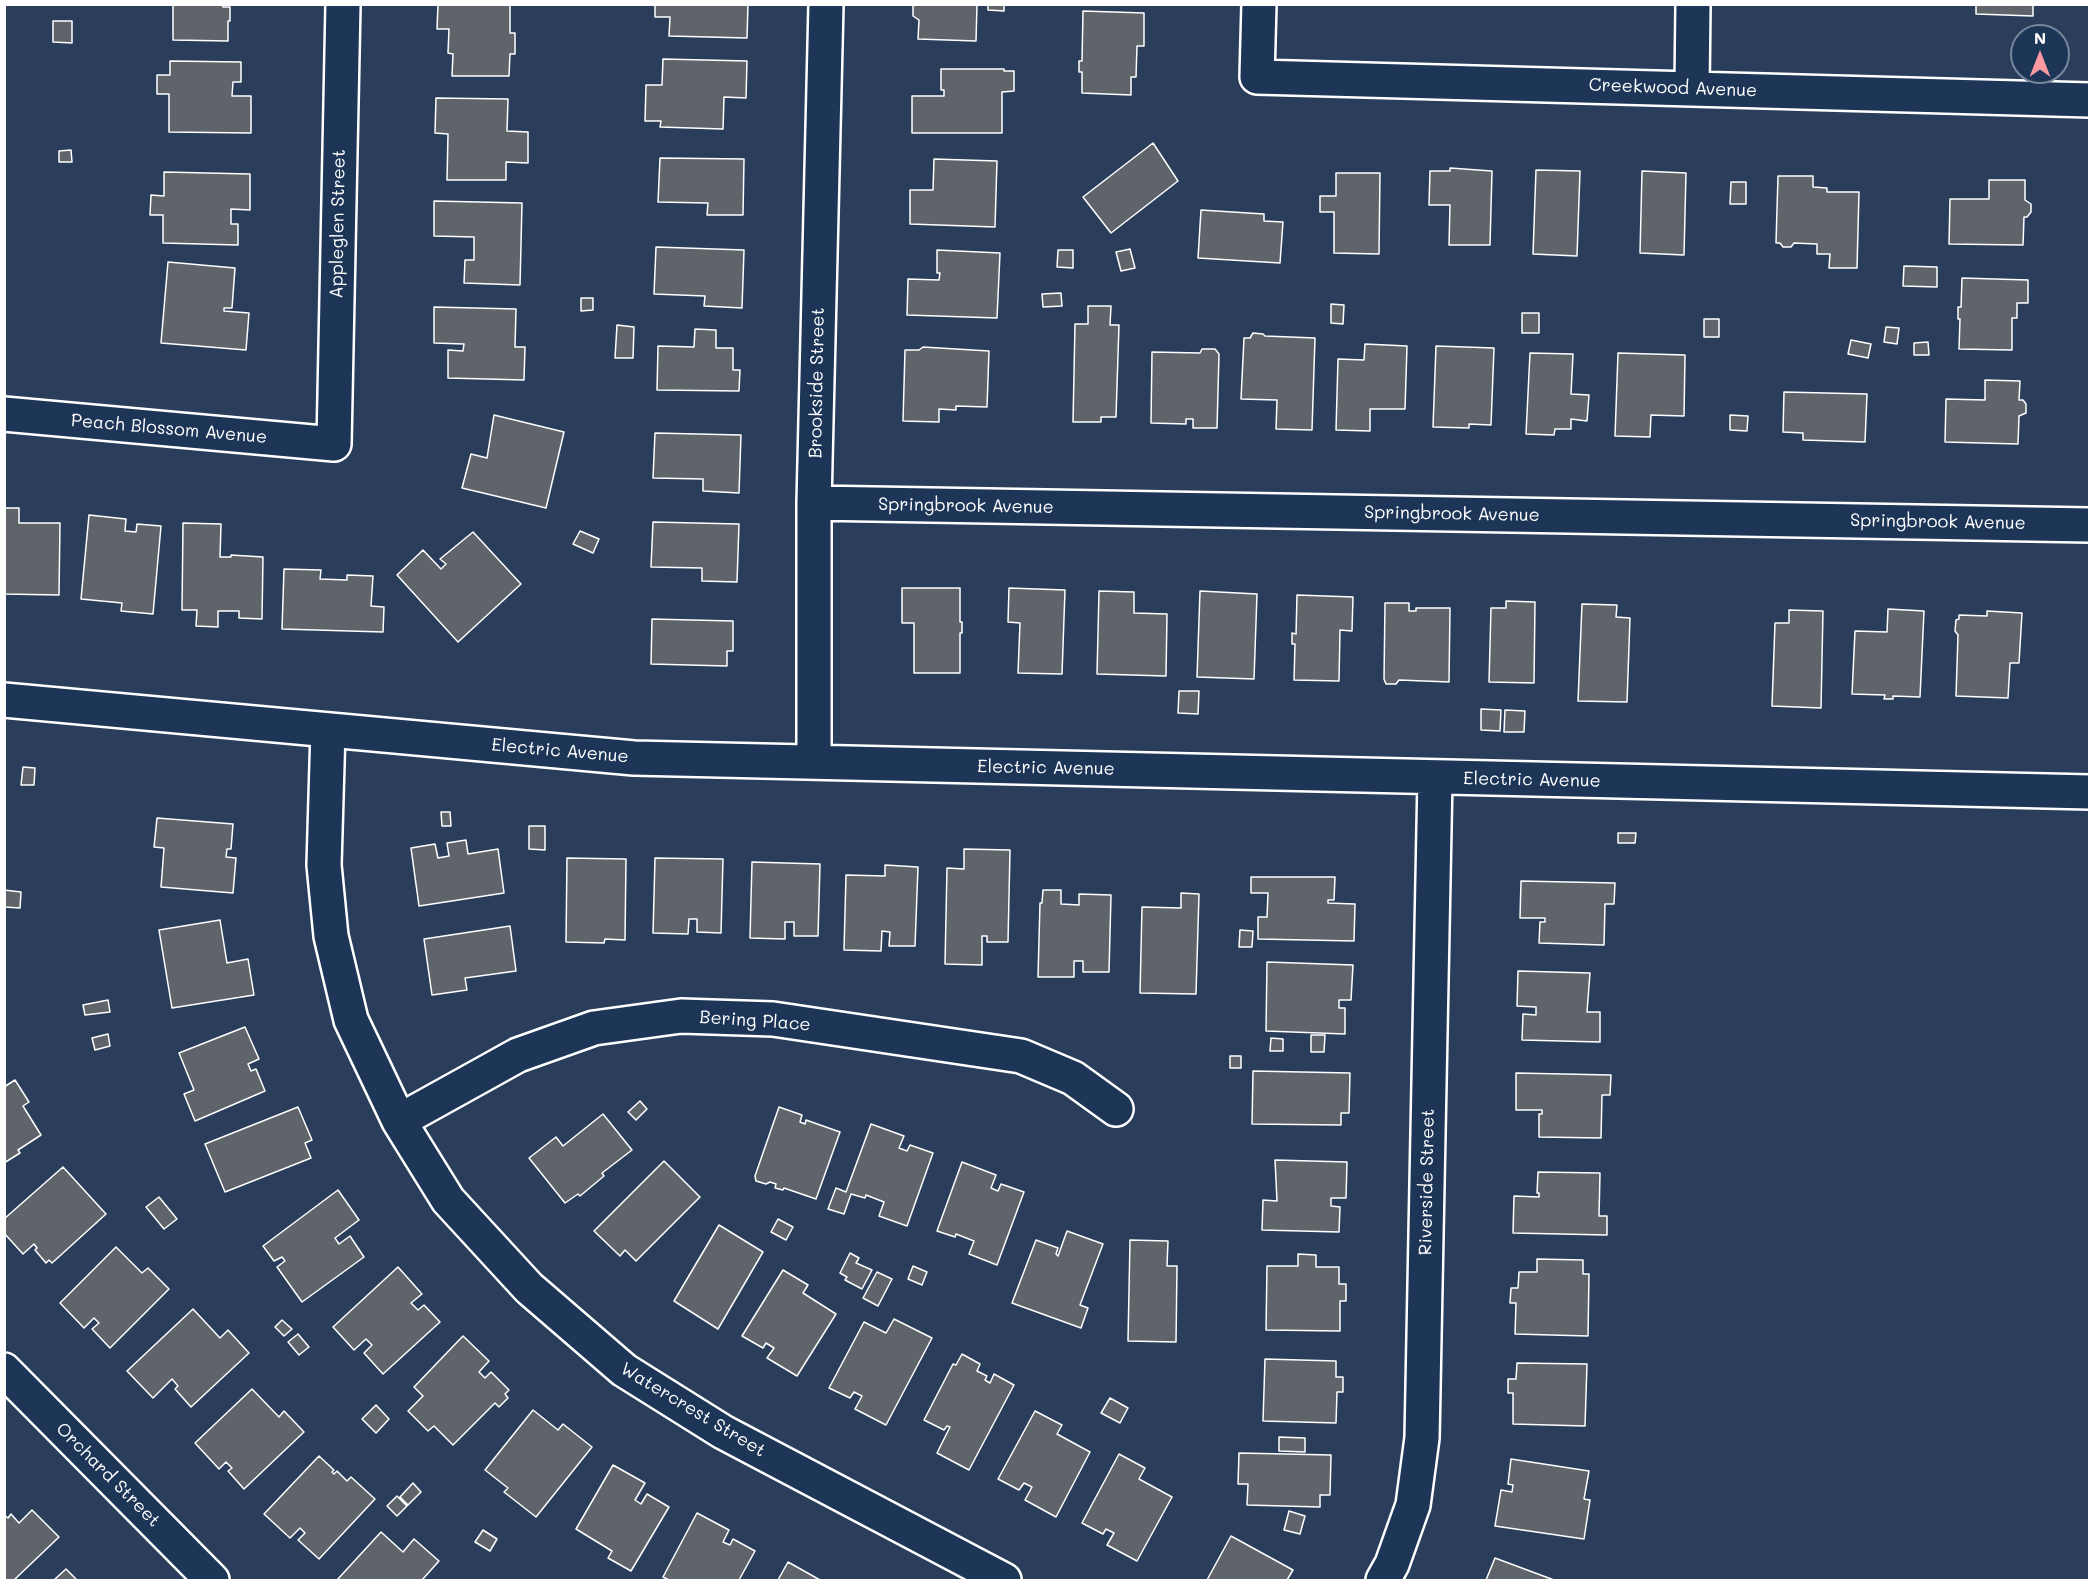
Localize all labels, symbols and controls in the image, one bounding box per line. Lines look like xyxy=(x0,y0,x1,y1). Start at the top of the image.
north arrow xyxy=(2010,24,2070,84)
text: N xyxy=(2034,27,2046,48)
street label: Creekwood Avenue xyxy=(1588,74,1758,102)
street label: Appleglen Street xyxy=(326,149,350,299)
street label: Brookside Street xyxy=(805,307,829,459)
street label: Peach Blossom Avenue xyxy=(70,410,268,448)
street label: Springbrook Avenue xyxy=(878,494,1054,518)
street label: Springbrook Avenue xyxy=(1364,502,1540,526)
street label: Springbrook Avenue xyxy=(1850,510,2026,534)
street label: Electric Avenue xyxy=(490,734,630,768)
street label: Electric Avenue xyxy=(977,756,1115,780)
street label: Electric Avenue xyxy=(1463,768,1601,792)
street label: Bering Place xyxy=(699,1006,811,1036)
street label: Riverside Street xyxy=(1415,1109,1439,1255)
street label: Watercrest Street xyxy=(616,1358,770,1462)
street label: Orchard Street xyxy=(51,1418,165,1532)

